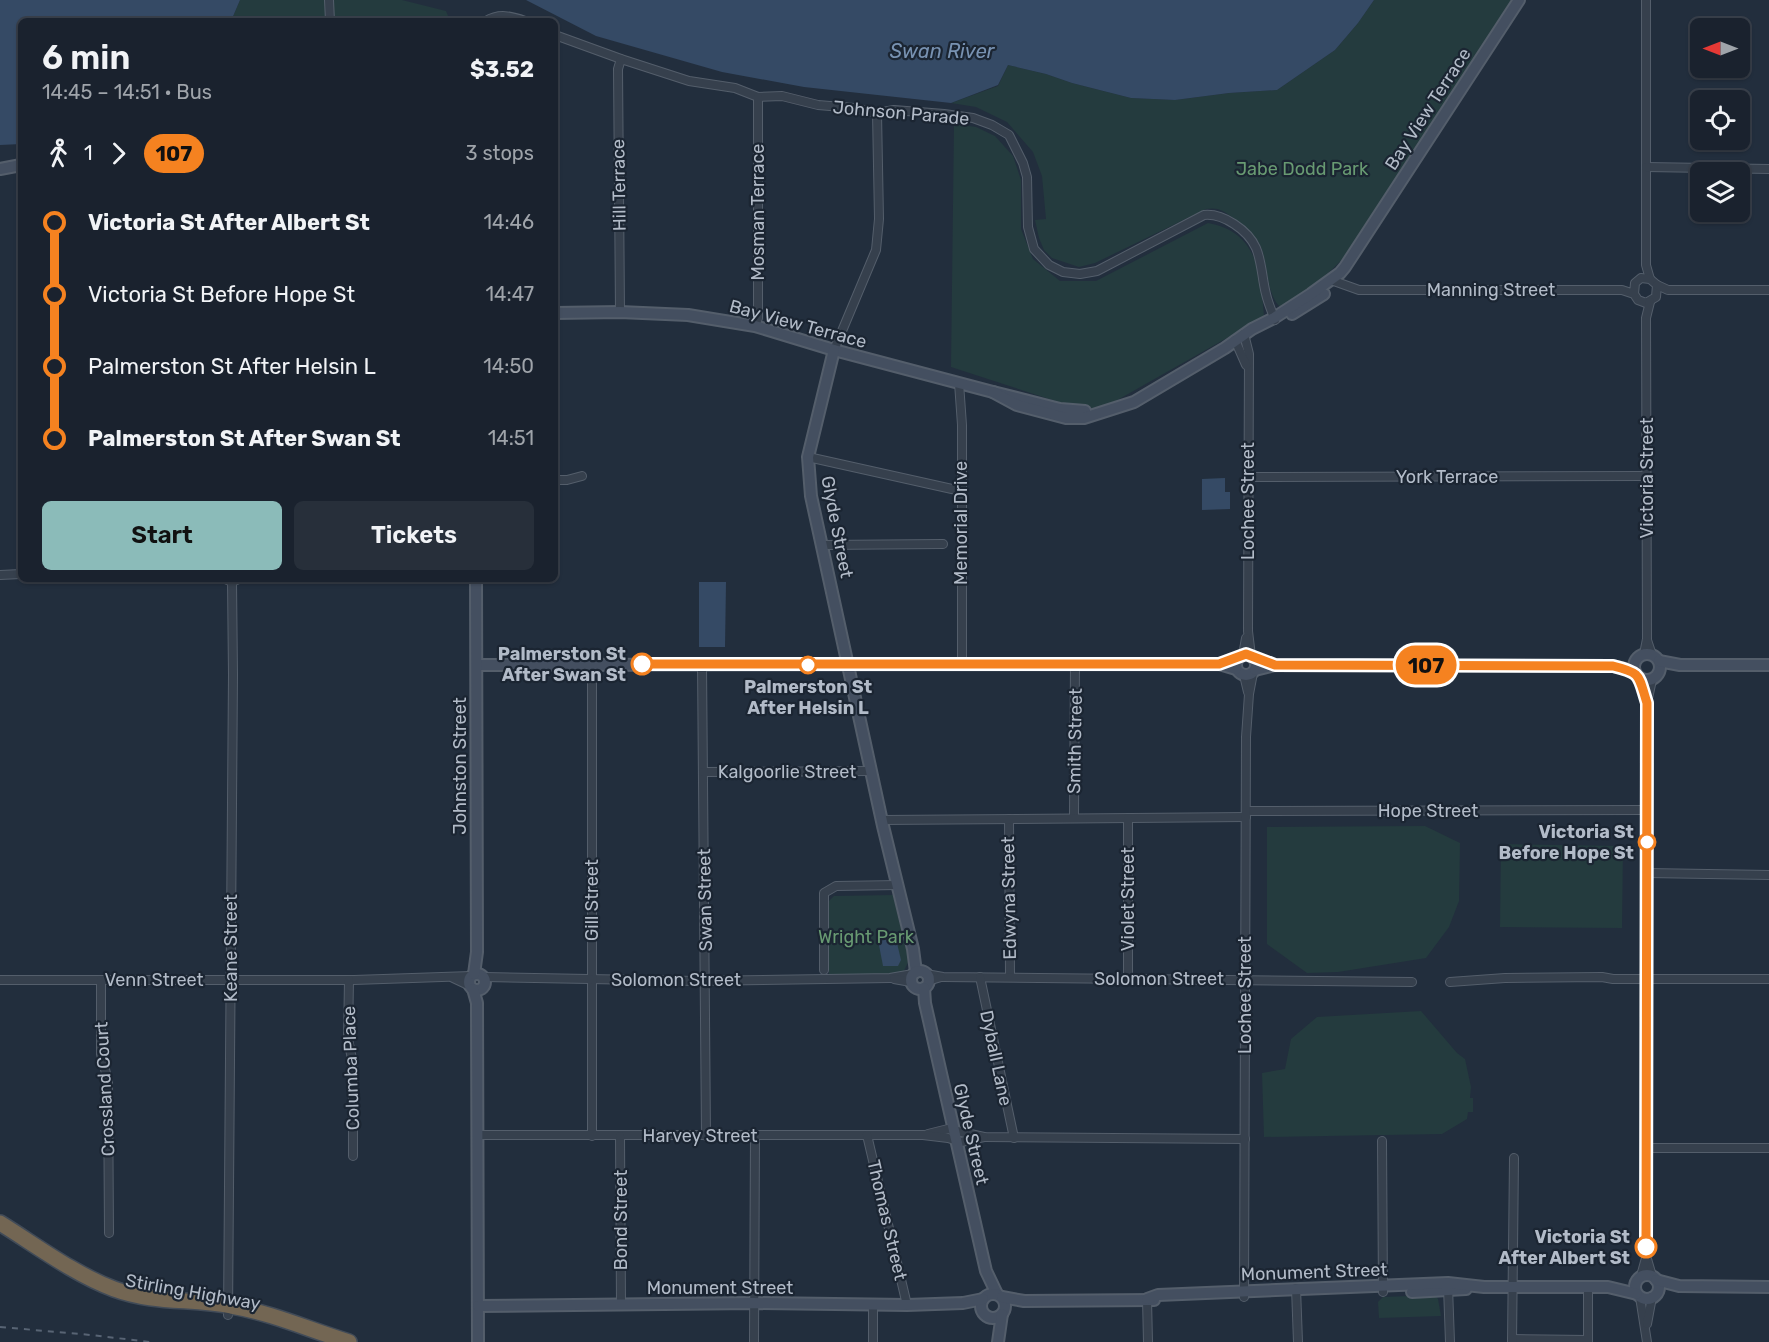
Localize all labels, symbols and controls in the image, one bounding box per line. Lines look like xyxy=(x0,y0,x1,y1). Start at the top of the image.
north arrow xyxy=(1690,18,1750,78)
map controls xyxy=(1690,18,1750,222)
text: 6 min xyxy=(42,38,130,77)
water label: Swan River xyxy=(890,39,996,63)
street label: Bay View Terrace xyxy=(1380,44,1476,174)
text: $3.52 xyxy=(470,56,534,83)
text: 14:45 – 14:51 · Bus xyxy=(42,80,212,104)
button: locate xyxy=(1690,90,1750,150)
street label: Johnson Parade xyxy=(832,96,970,130)
icon: walk xyxy=(42,137,75,170)
icon: forward xyxy=(102,137,135,170)
street label: Hill Terrace xyxy=(607,139,631,231)
text: 1 xyxy=(84,141,93,165)
text: 107 xyxy=(156,141,192,166)
text: 3 stops xyxy=(465,141,534,165)
street label: Mosman Terrace xyxy=(747,144,769,280)
park label: Jabe Dodd Park xyxy=(1236,158,1369,180)
button: layers xyxy=(1690,162,1750,222)
text: Victoria St After Albert St xyxy=(88,209,370,236)
text: 14:46 xyxy=(483,210,534,234)
street label: Manning Street xyxy=(1427,279,1555,301)
text: Victoria St Before Hope St xyxy=(88,281,355,308)
text: 14:47 xyxy=(486,282,534,306)
street label: Bay View Terrace xyxy=(727,295,869,353)
text: Palmerston St After Helsin L xyxy=(88,353,376,380)
text: 14:50 xyxy=(483,354,534,378)
street label: Victoria Street xyxy=(1636,418,1658,538)
text: Palmerston St After Swan St xyxy=(88,425,401,452)
text: 14:51 xyxy=(488,426,534,450)
street label: Lochee Street xyxy=(1237,442,1259,560)
street label: Memorial Drive xyxy=(950,461,972,585)
street label: York Terrace xyxy=(1396,466,1498,488)
street label: Glyde Street xyxy=(816,474,858,580)
button: Start xyxy=(42,501,282,570)
button: Tickets xyxy=(294,501,534,570)
place label: Palmerston St After Swan St xyxy=(498,643,626,686)
line badge: 107 xyxy=(1392,646,1460,684)
marker: Palmerston St After Swan St xyxy=(631,653,653,675)
text: 107 xyxy=(1408,653,1444,678)
marker: Palmerston St After Helsin L xyxy=(799,656,817,674)
place label: Palmerston St After Helsin L xyxy=(744,676,872,719)
street label: Smith Street xyxy=(1063,688,1087,794)
street label: Johnston Street xyxy=(449,697,471,835)
street label: Kalgoorlie Street xyxy=(718,761,856,783)
street label: Hope Street xyxy=(1378,800,1478,822)
place label: Victoria St Before Hope St xyxy=(1499,821,1634,864)
marker: Victoria St Before Hope St xyxy=(1638,833,1656,851)
street label: Edwyna Street xyxy=(997,836,1021,960)
street label: Violet Street xyxy=(1117,847,1139,951)
street label: Swan Street xyxy=(693,848,717,952)
street label: Gill Street xyxy=(581,859,603,941)
street label: Keane Street xyxy=(220,894,242,1002)
park label: Wright Park xyxy=(818,926,915,948)
street label: Lochee Street xyxy=(1234,936,1256,1054)
street label: Solomon Street xyxy=(1094,968,1224,990)
street label: Venn Street xyxy=(104,969,204,991)
street label: Solomon Street xyxy=(611,969,741,991)
street label: Columba Place xyxy=(338,1005,364,1131)
street label: Dyball Lane xyxy=(975,1008,1017,1108)
street label: Crossland Court xyxy=(90,1021,120,1157)
street label: Glyde Street xyxy=(949,1081,993,1187)
street label: Harvey Street xyxy=(643,1125,757,1147)
street label: Thomas Street xyxy=(862,1158,912,1282)
street label: Bond Street xyxy=(610,1170,632,1270)
place label: Victoria St After Albert St xyxy=(1498,1226,1630,1269)
marker: Victoria St After Albert St xyxy=(1635,1236,1657,1258)
street label: Monument Street xyxy=(1240,1258,1388,1286)
street label: Stirling Highway xyxy=(124,1269,262,1315)
street label: Monument Street xyxy=(647,1277,793,1299)

